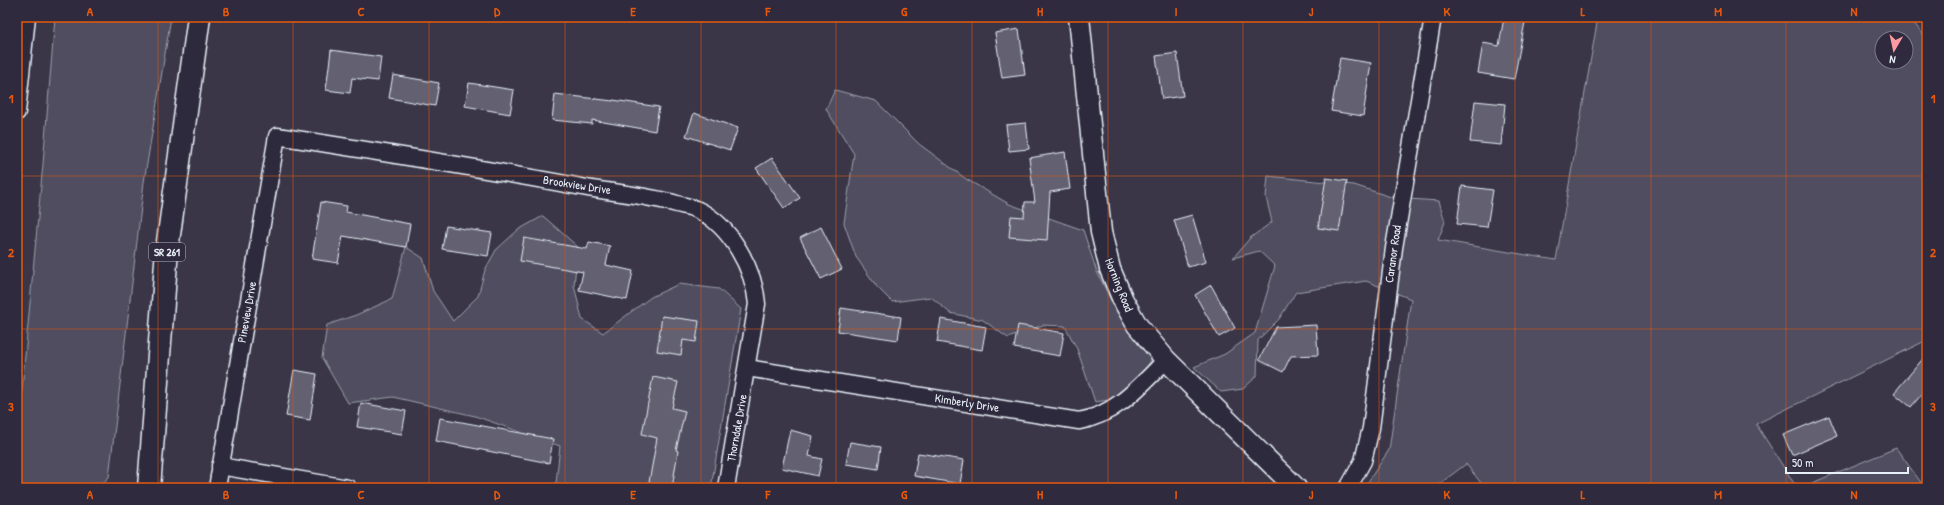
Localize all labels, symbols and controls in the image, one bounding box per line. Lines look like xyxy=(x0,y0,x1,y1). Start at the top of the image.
text: A xyxy=(87,2,94,20)
text: B xyxy=(223,2,230,20)
text: C xyxy=(357,2,365,20)
text: D xyxy=(494,2,501,20)
text: E xyxy=(630,2,636,20)
text: F xyxy=(765,2,772,20)
text: G xyxy=(901,2,908,20)
text: H xyxy=(1037,2,1043,20)
text: I xyxy=(1174,2,1178,20)
text: J xyxy=(1309,2,1314,20)
text: K xyxy=(1444,2,1451,20)
text: L xyxy=(1581,2,1586,20)
text: M xyxy=(1714,2,1722,20)
text: N xyxy=(1851,2,1858,20)
north arrow xyxy=(1874,30,1914,70)
text: N xyxy=(1888,52,1896,67)
text: 1 xyxy=(9,89,14,107)
text: 1 xyxy=(1931,89,1936,107)
street label: Brookview Drive xyxy=(542,171,612,198)
street label: Caranor Road xyxy=(1380,224,1405,284)
text: 2 xyxy=(8,243,15,261)
road number: SR 261 xyxy=(149,243,185,261)
text: 2 xyxy=(1930,243,1937,261)
street label: Horning Road xyxy=(1101,255,1138,314)
street label: Pineview Drive xyxy=(233,280,260,344)
street label: Kimberly Drive xyxy=(934,389,1001,416)
street label: Thorndale Drive xyxy=(722,393,751,463)
text: 3 xyxy=(8,397,14,415)
text: 3 xyxy=(1930,397,1936,415)
scale bar xyxy=(1786,449,1908,475)
text: 50 m xyxy=(1792,454,1813,471)
text: A xyxy=(87,485,94,503)
text: B xyxy=(223,485,230,503)
text: C xyxy=(357,485,365,503)
text: D xyxy=(494,485,501,503)
text: E xyxy=(630,485,636,503)
text: F xyxy=(765,485,772,503)
text: G xyxy=(901,485,908,503)
text: H xyxy=(1037,485,1043,503)
text: I xyxy=(1174,485,1178,503)
text: J xyxy=(1309,485,1314,503)
text: K xyxy=(1444,485,1451,503)
text: L xyxy=(1581,485,1586,503)
text: M xyxy=(1714,485,1722,503)
text: N xyxy=(1851,485,1858,503)

